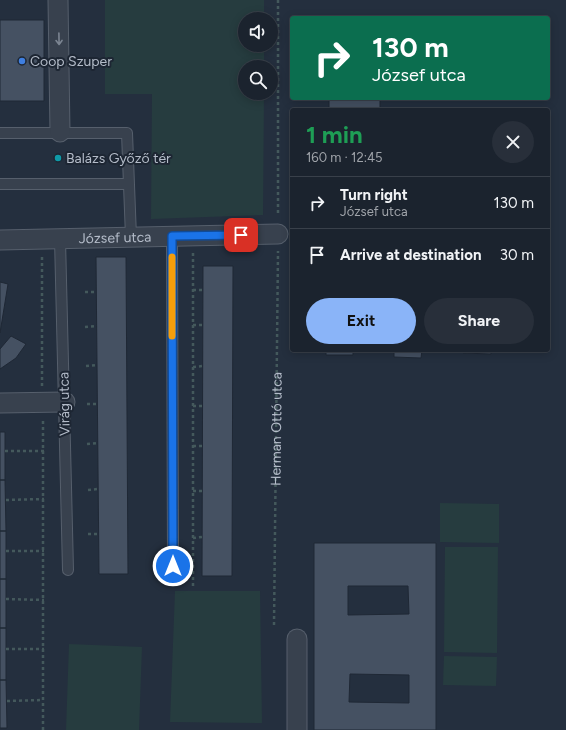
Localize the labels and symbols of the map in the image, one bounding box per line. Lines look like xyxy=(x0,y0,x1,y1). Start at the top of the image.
one-way arrow xyxy=(55,32,63,45)
place label: Coop Szuper xyxy=(30,53,112,70)
marker: Coop Szuper xyxy=(17,56,27,66)
place label: Balázs Győző tér xyxy=(66,150,171,167)
marker: Balázs Győző tér xyxy=(53,153,63,163)
pin xyxy=(224,218,258,252)
street label: József utca xyxy=(78,229,152,247)
street label: Virág utca xyxy=(55,372,74,436)
street label: Herman Ottó utca xyxy=(267,372,286,486)
position arrow xyxy=(152,545,194,587)

